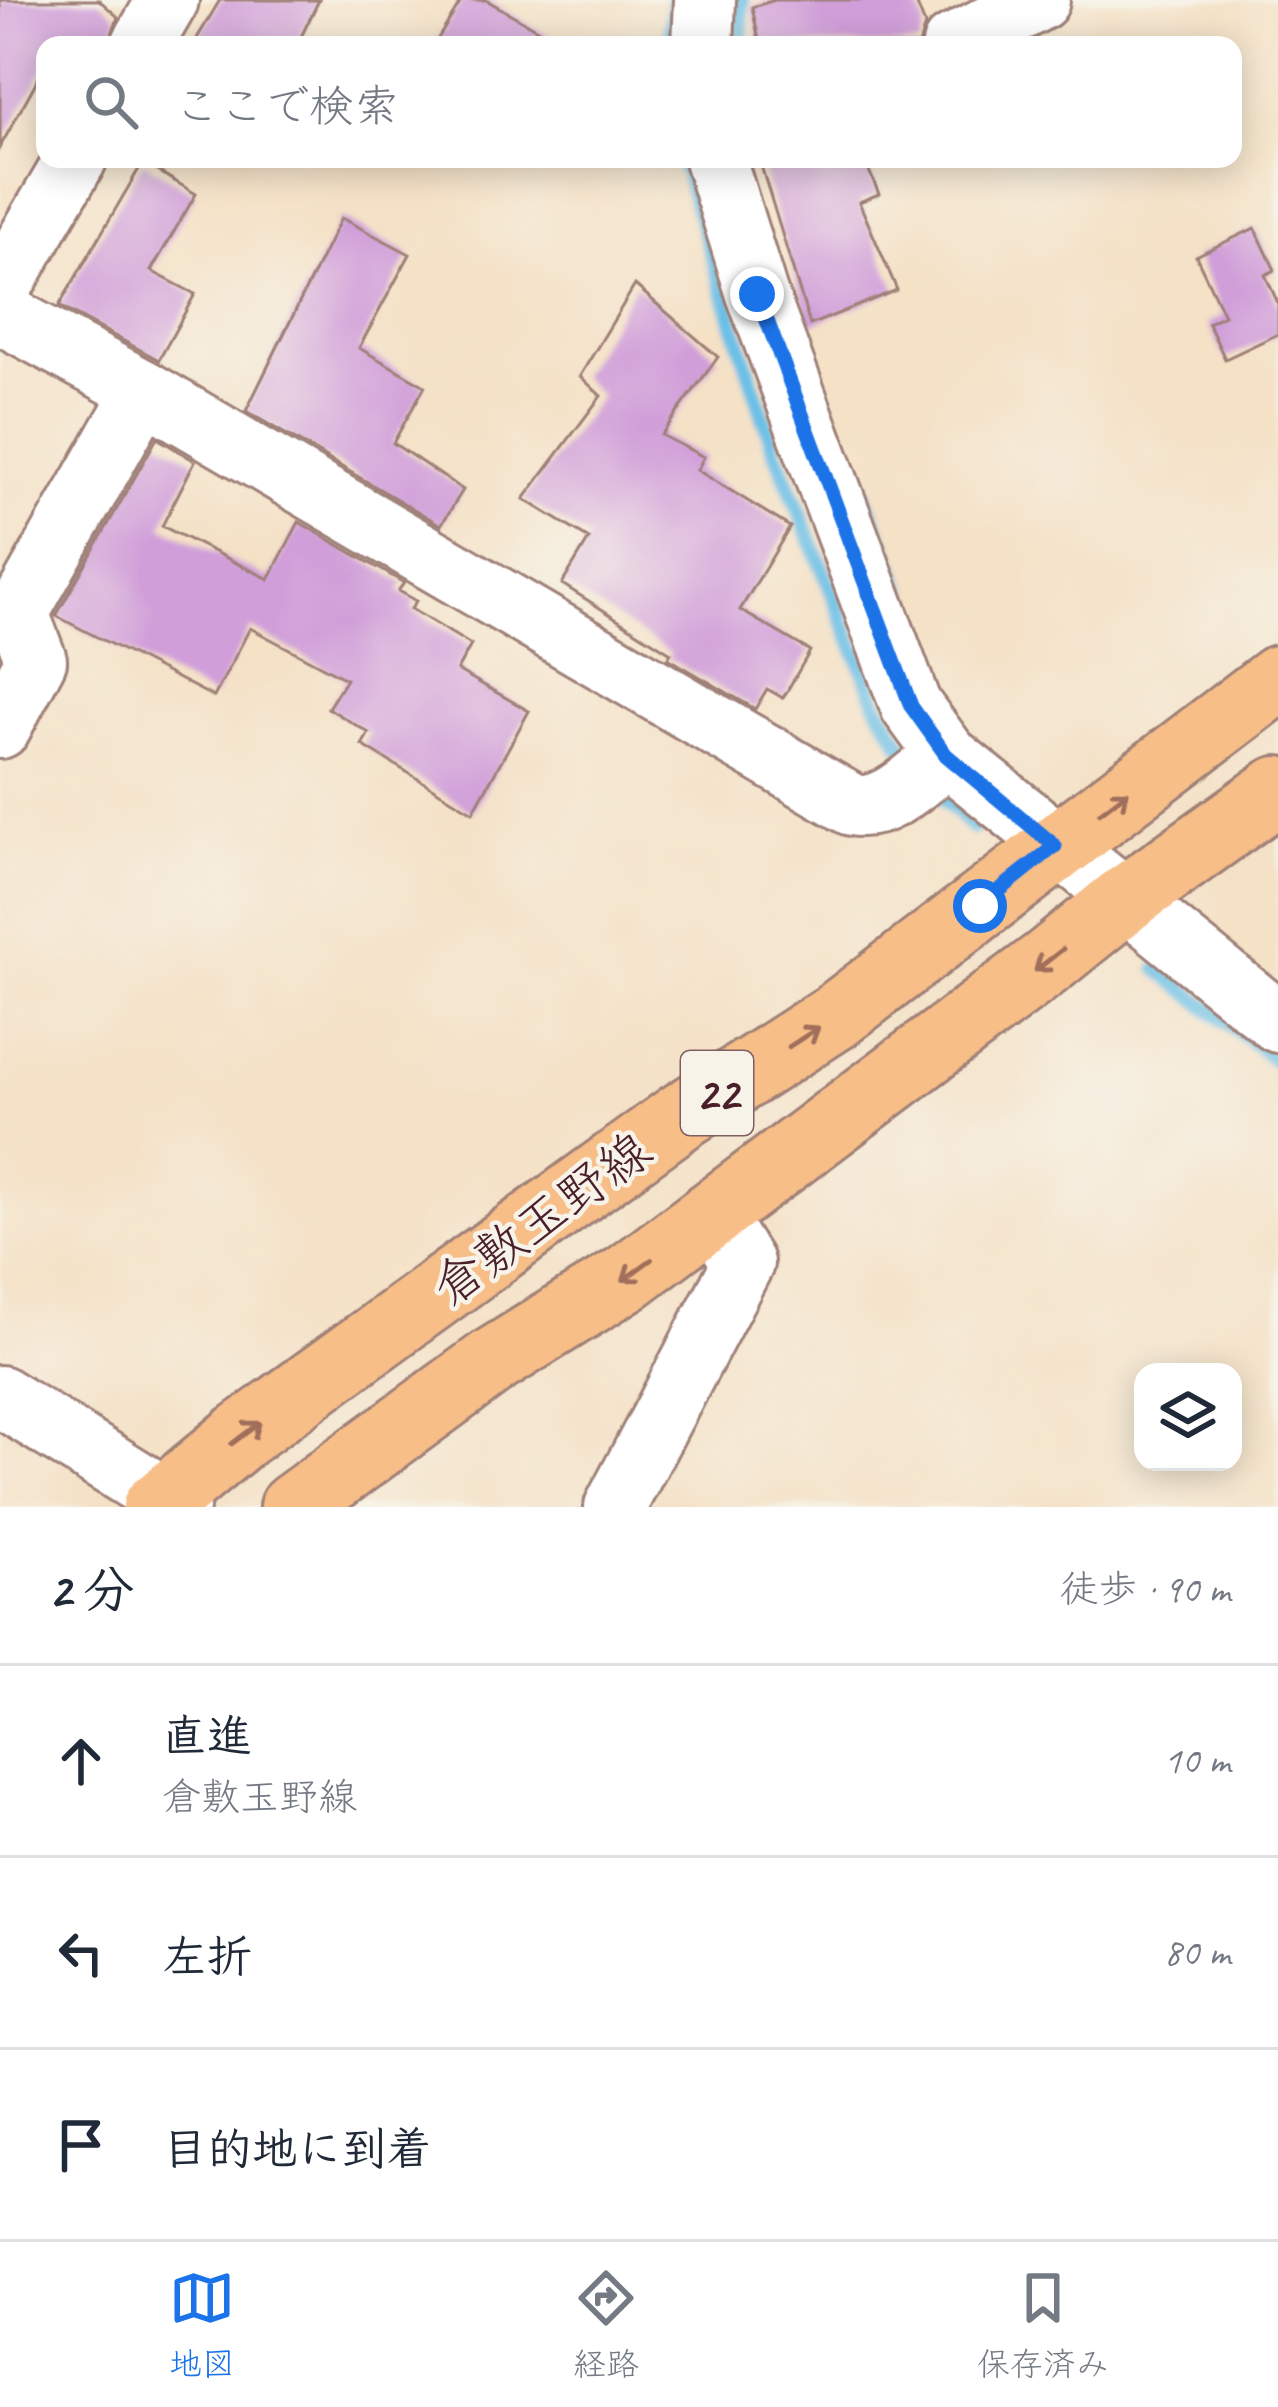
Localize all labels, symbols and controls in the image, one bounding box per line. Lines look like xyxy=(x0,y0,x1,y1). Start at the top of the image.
search box xyxy=(36,36,1242,168)
icon: search xyxy=(78,69,144,135)
text: ここで検索 xyxy=(174,78,399,135)
route end xyxy=(730,267,784,321)
one-way arrow xyxy=(1098,789,1130,815)
route start xyxy=(953,879,1007,933)
one-way arrow xyxy=(1034,946,1066,973)
one-way arrow xyxy=(786,1025,820,1050)
road number: 22 xyxy=(681,1051,753,1135)
street label: 倉敷玉野線 xyxy=(420,1118,664,1320)
one-way arrow xyxy=(621,1256,654,1282)
map controls xyxy=(1134,1363,1242,1471)
button: layers xyxy=(1134,1363,1242,1471)
one-way arrow xyxy=(229,1420,262,1446)
text: 2 分 xyxy=(48,1558,134,1622)
text: 徒歩 · 90 m xyxy=(1059,1565,1230,1614)
text: 直進 xyxy=(162,1708,252,1765)
icon: ahead xyxy=(48,1728,114,1794)
text: 10 m xyxy=(1164,1736,1230,1785)
text: 倉敷玉野線 xyxy=(162,1773,357,1822)
icon: left xyxy=(48,1920,114,1986)
text: 80 m xyxy=(1164,1928,1230,1977)
text: 左折 xyxy=(162,1929,252,1986)
icon: arrive xyxy=(48,2112,114,2178)
text: 目的地に到着 xyxy=(162,2121,432,2178)
tab: 地図 xyxy=(169,2265,235,2385)
tab: 経路 xyxy=(573,2265,639,2385)
tab: 保存済み xyxy=(977,2265,1109,2385)

